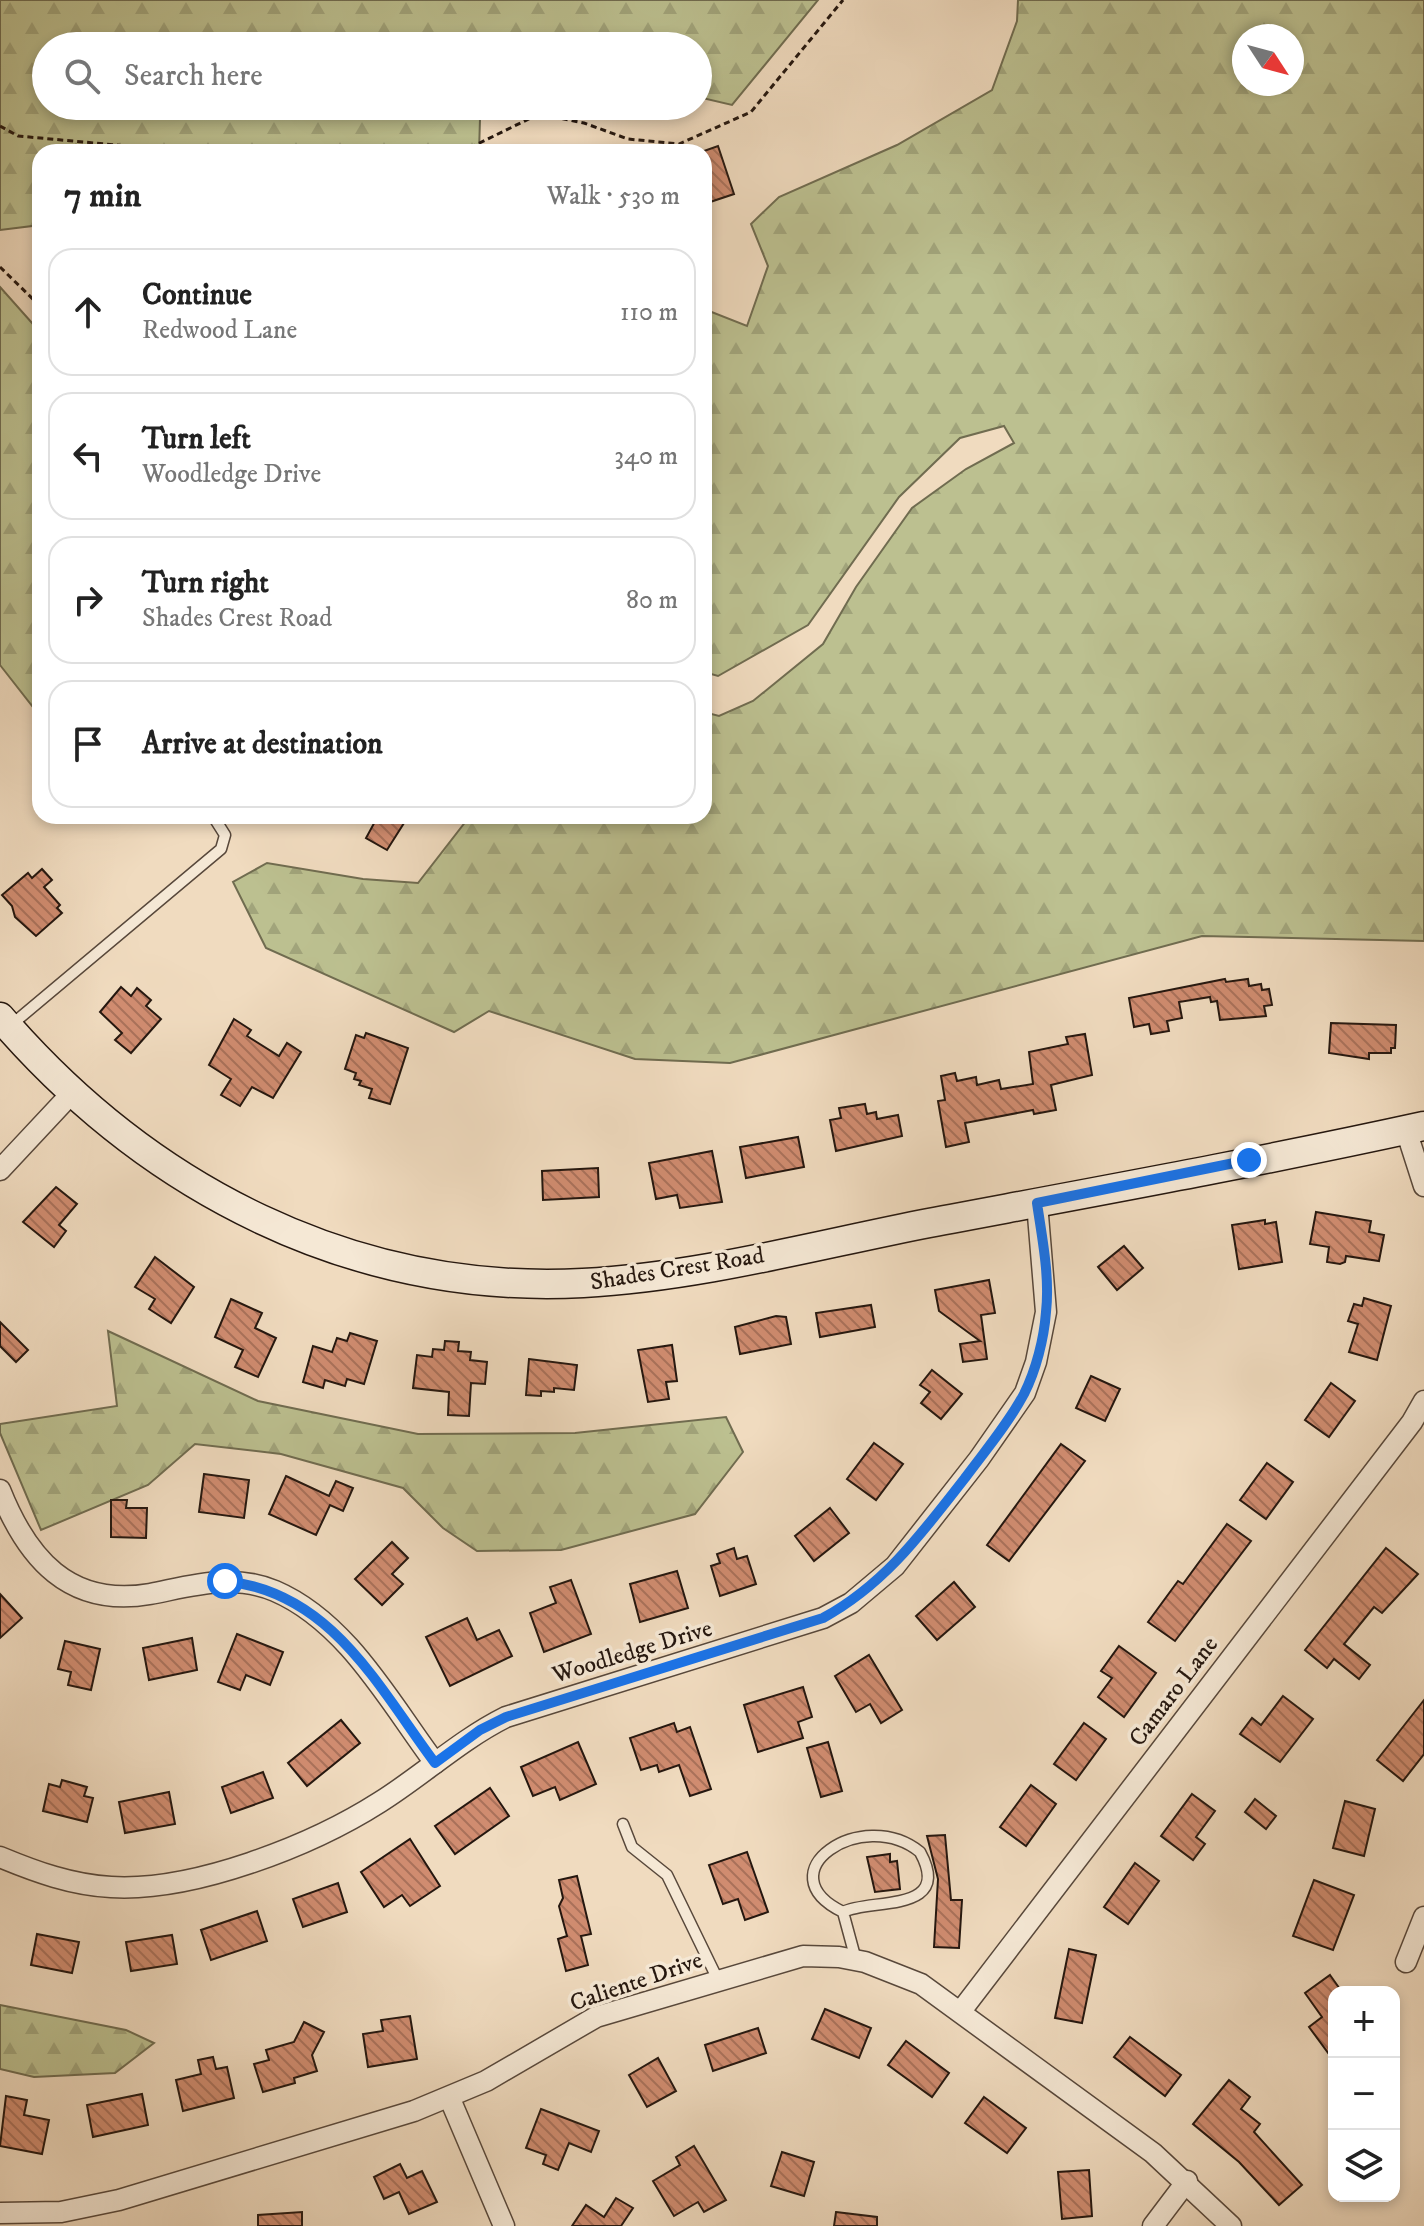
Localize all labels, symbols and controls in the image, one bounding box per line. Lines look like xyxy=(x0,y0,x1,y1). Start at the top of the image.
north arrow xyxy=(1232,24,1304,96)
search box xyxy=(32,32,712,120)
icon: search xyxy=(60,54,104,98)
text: Search here xyxy=(124,58,263,95)
text: 7 min xyxy=(64,175,141,217)
text: Walk · 530 m xyxy=(547,180,680,213)
text: Continue xyxy=(142,277,252,314)
icon: ahead xyxy=(66,290,110,334)
text: 110 m xyxy=(620,296,678,329)
text: Redwood Lane xyxy=(142,314,297,347)
text: Turn left xyxy=(142,421,251,458)
icon: left xyxy=(66,434,110,478)
text: 340 m xyxy=(614,440,678,473)
text: Woodledge Drive xyxy=(142,458,321,491)
text: Turn right xyxy=(142,565,269,602)
icon: right xyxy=(66,578,110,622)
text: 80 m xyxy=(626,584,678,617)
text: Shades Crest Road xyxy=(142,602,332,635)
icon: arrive xyxy=(66,722,110,766)
text: Arrive at destination xyxy=(142,726,383,763)
route end xyxy=(1231,1142,1267,1178)
street label: Shades Crest Road xyxy=(588,1240,766,1298)
route start xyxy=(207,1563,243,1599)
street label: Woodledge Drive xyxy=(548,1613,716,1691)
street label: Camaro Lane xyxy=(1123,1631,1225,1753)
street label: Caliente Drive xyxy=(566,1945,707,2019)
map controls xyxy=(1328,1986,1400,2202)
button: + xyxy=(1328,1986,1400,2058)
button: − xyxy=(1328,2058,1400,2130)
button: layers xyxy=(1328,2130,1400,2202)

